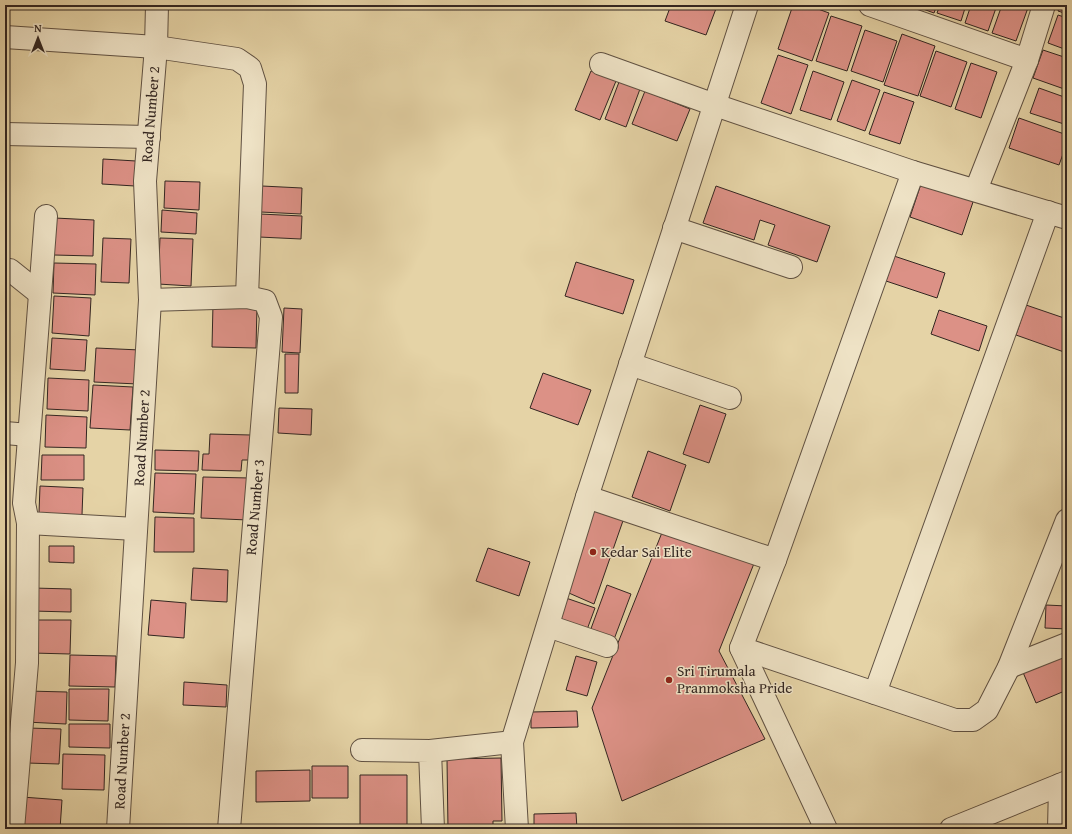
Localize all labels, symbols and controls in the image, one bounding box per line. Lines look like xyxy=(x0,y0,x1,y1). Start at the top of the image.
north arrow xyxy=(18,18,58,58)
text: N xyxy=(34,20,42,36)
street label: Road Number 2 xyxy=(136,65,164,163)
street label: Road Number 2 xyxy=(128,389,155,486)
street label: Road Number 3 xyxy=(240,458,269,556)
place label: Kedar Sai Elite xyxy=(601,541,692,562)
marker: Kedar Sai Elite xyxy=(588,547,598,557)
place label: Sri Tirumala Pranmoksha Pride xyxy=(677,660,792,698)
marker: Sri Tirumala Pranmoksha Pride xyxy=(664,675,674,685)
street label: Road Number 2 xyxy=(108,712,135,810)

